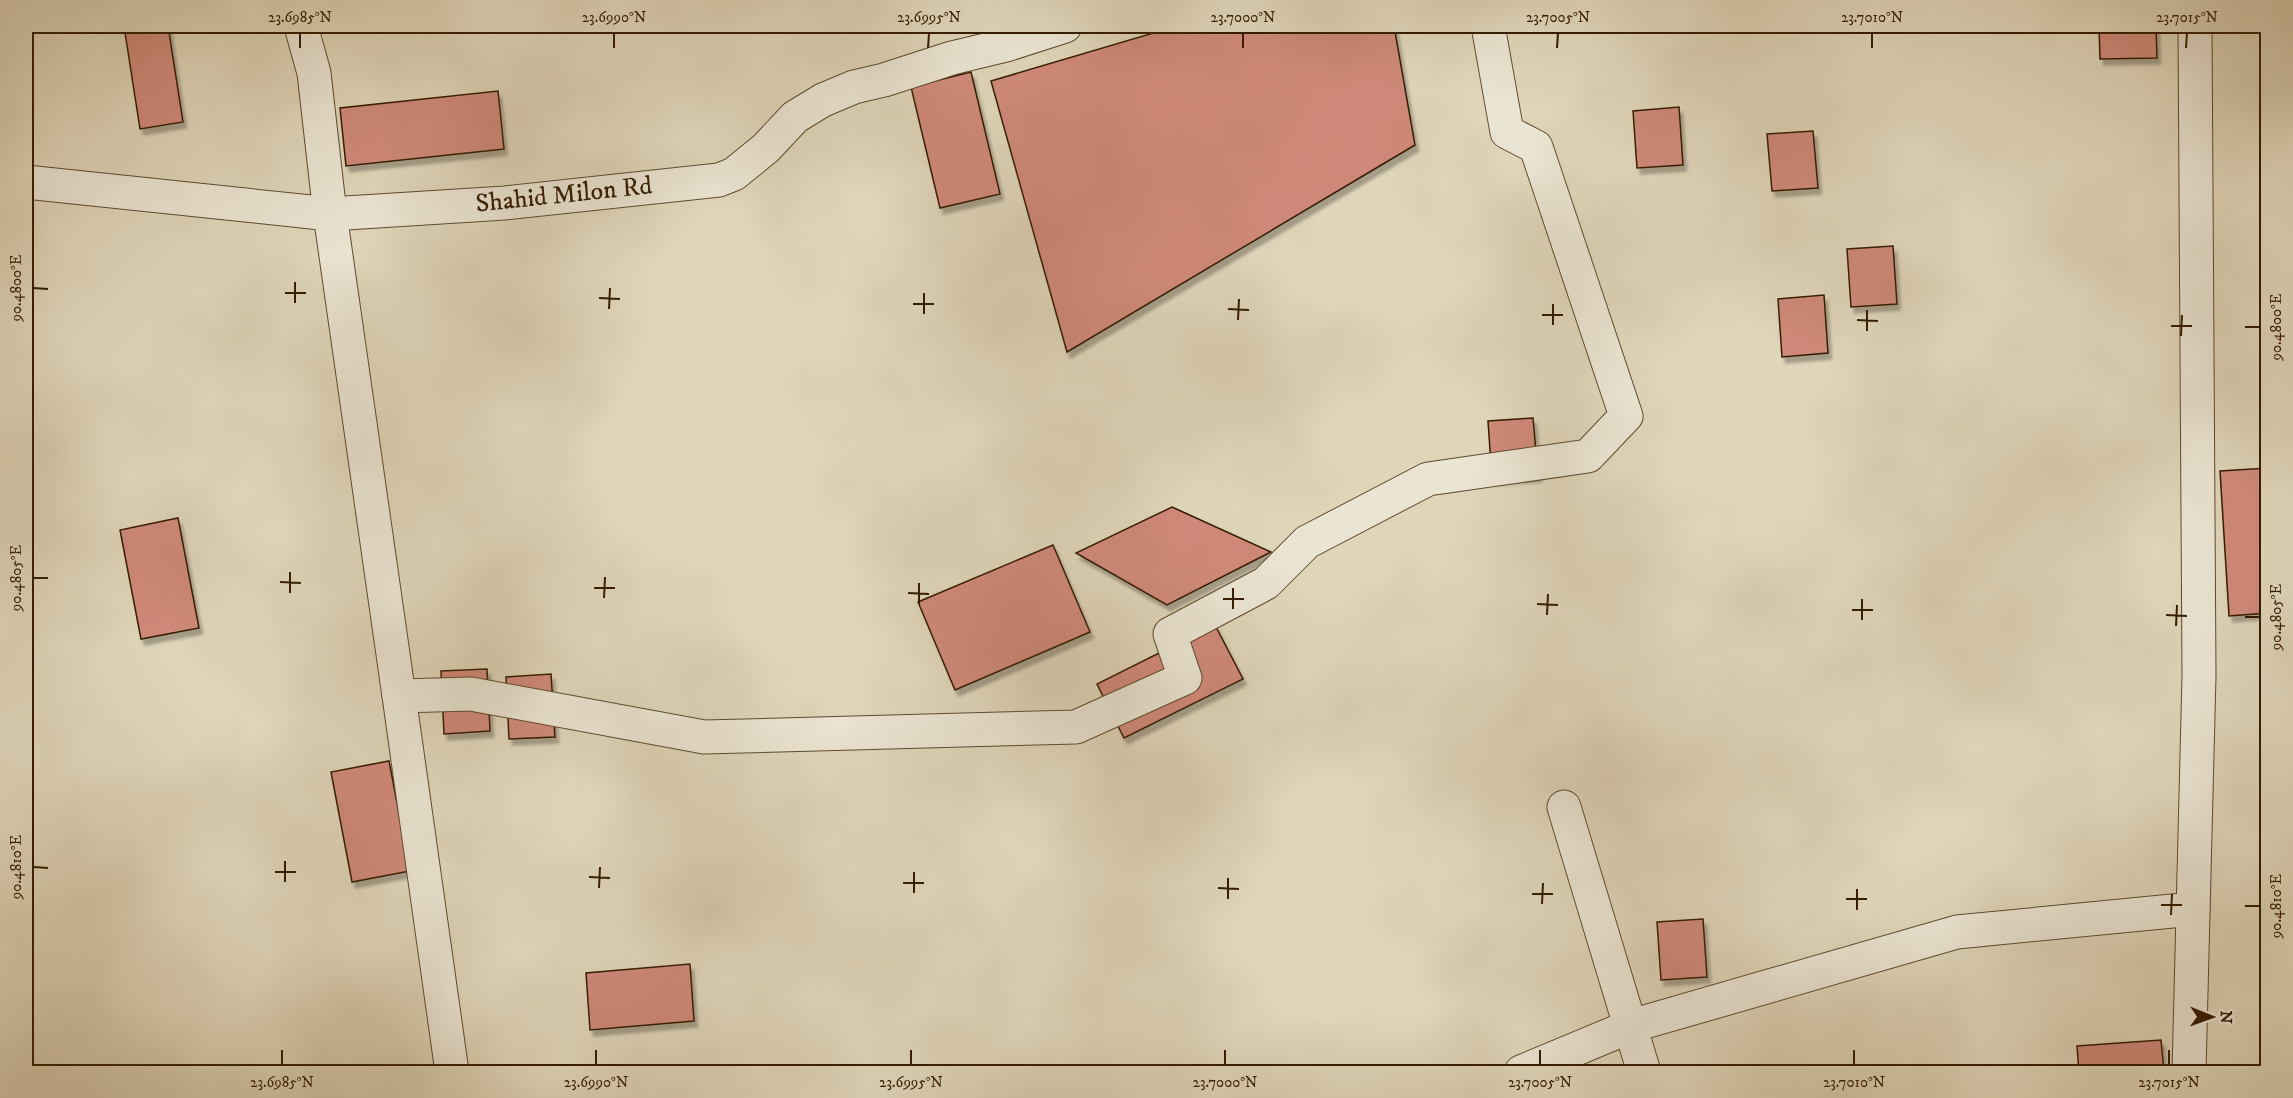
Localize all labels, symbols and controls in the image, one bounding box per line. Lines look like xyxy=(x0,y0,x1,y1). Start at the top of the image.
text: 23.6985°N xyxy=(268,8,332,27)
text: 23.6990°N xyxy=(582,8,646,27)
text: 23.6995°N xyxy=(897,8,961,27)
text: 23.7000°N xyxy=(1211,8,1275,27)
text: 23.7005°N xyxy=(1526,8,1590,27)
text: 23.7010°N xyxy=(1841,8,1903,27)
text: 23.7015°N xyxy=(2156,8,2218,27)
street label: Shahid Milon Rd xyxy=(474,169,654,221)
text: 90.4800°E xyxy=(7,254,26,322)
text: 90.4800°E xyxy=(2267,293,2286,361)
text: 90.4805°E xyxy=(7,544,26,612)
text: 90.4805°E xyxy=(2267,583,2286,651)
text: 90.4810°E xyxy=(7,834,26,900)
text: 90.4810°E xyxy=(2267,873,2286,939)
north arrow xyxy=(2182,987,2242,1047)
text: N xyxy=(2216,1011,2236,1024)
text: 23.6985°N xyxy=(250,1073,314,1092)
text: 23.6990°N xyxy=(564,1073,628,1092)
text: 23.6995°N xyxy=(879,1073,943,1092)
text: 23.7000°N xyxy=(1193,1073,1257,1092)
text: 23.7005°N xyxy=(1508,1073,1572,1092)
text: 23.7010°N xyxy=(1823,1073,1885,1092)
text: 23.7015°N xyxy=(2138,1073,2200,1092)

